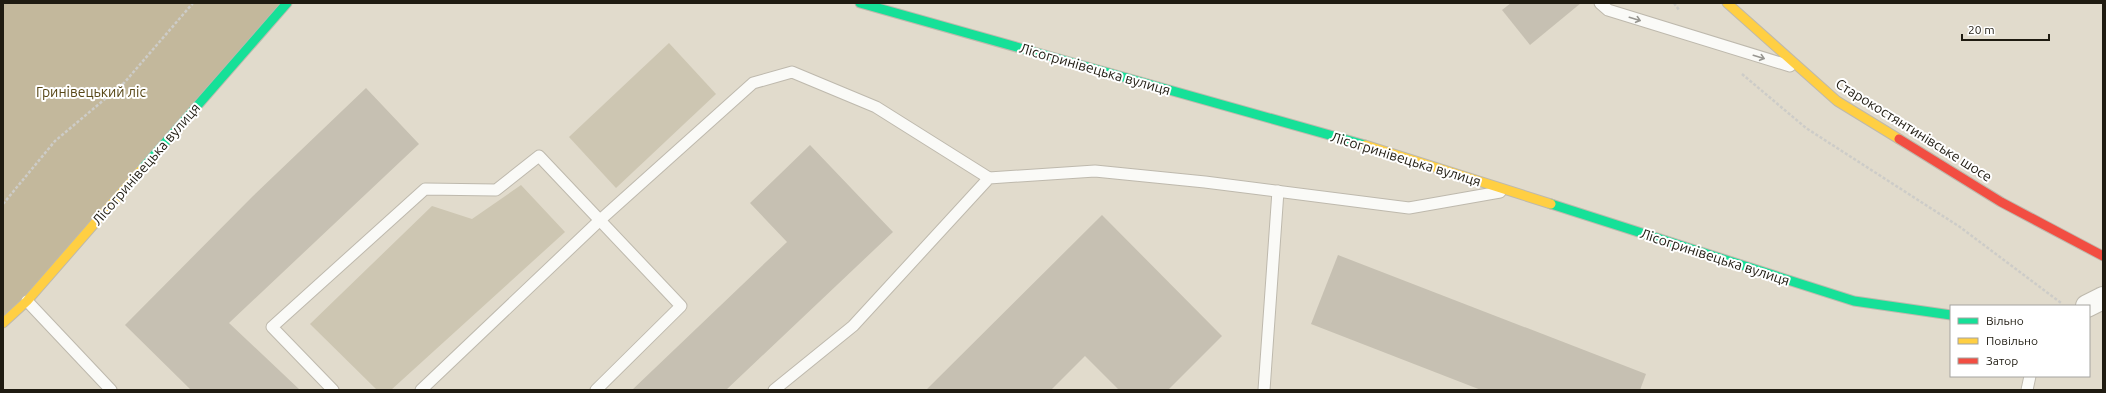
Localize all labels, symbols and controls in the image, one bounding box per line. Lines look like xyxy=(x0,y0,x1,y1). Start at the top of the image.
one-way arrow xyxy=(1628,16,1641,23)
scale bar xyxy=(1962,16,2049,42)
text: 20 m xyxy=(1968,23,1995,36)
street label: Лісогринівецька вулиця xyxy=(1018,40,1172,98)
one-way arrow xyxy=(1752,54,1765,61)
street label: Старокостянтинівське шосе xyxy=(1833,75,1995,185)
park label: Гринівецький ліс xyxy=(36,84,146,100)
street label: Лісогринівецька вулиця xyxy=(89,100,203,228)
street label: Лісогринівецька вулиця xyxy=(1329,129,1483,189)
street label: Лісогринівецька вулиця xyxy=(1638,225,1792,289)
legend xyxy=(1950,305,2090,377)
text: Вільно xyxy=(1986,314,2024,327)
text: Повільно xyxy=(1986,334,2038,347)
text: Затор xyxy=(1986,354,2018,367)

